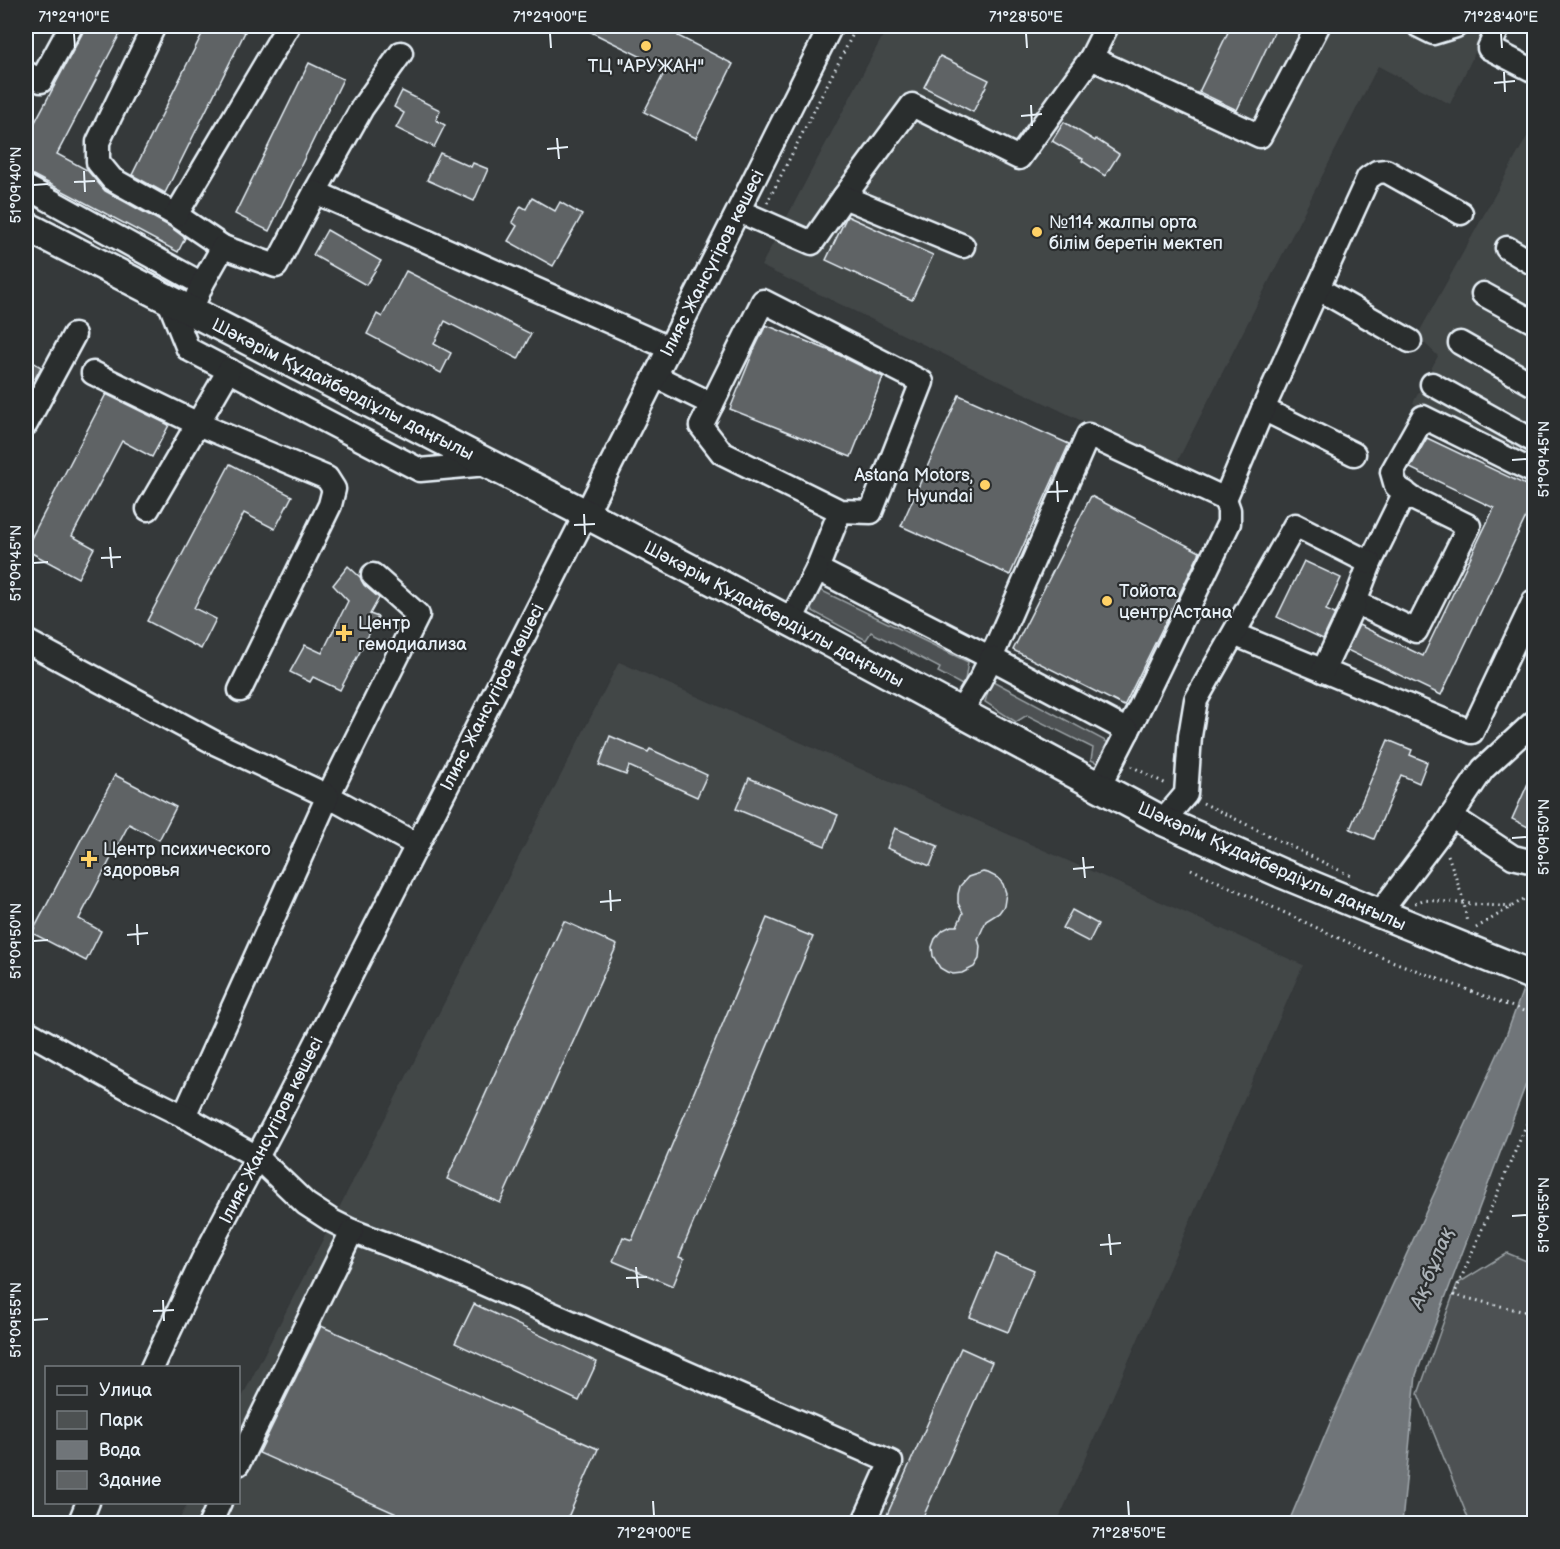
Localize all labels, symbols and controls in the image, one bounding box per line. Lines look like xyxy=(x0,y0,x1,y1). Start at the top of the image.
text: 71°29'10"E xyxy=(38,8,110,27)
text: 71°29'00"E xyxy=(513,8,587,27)
text: 71°28'50"E xyxy=(989,8,1063,27)
text: 71°28'40"E xyxy=(1464,8,1538,27)
marker: ТЦ "АРУЖАН" xyxy=(639,39,653,53)
place label: ТЦ "АРУЖАН" xyxy=(588,56,704,77)
text: 51°09'40"N xyxy=(7,146,26,224)
street label: Ілияс Жансүгіров көшесі xyxy=(656,166,769,360)
place label: №114 жалпы орта білім беретін мектеп xyxy=(1049,212,1223,254)
marker: №114 жалпы орта білім беретін мектеп xyxy=(1030,225,1044,239)
street label: Шәкәрім Құдайбердіұлы даңғылы xyxy=(208,314,477,465)
text: 51°09'45"N xyxy=(1535,421,1554,497)
place label: Astana Motors, Hyundai xyxy=(854,465,973,507)
marker: Astana Motors, Hyundai xyxy=(978,478,992,492)
text: 51°09'45"N xyxy=(7,525,26,601)
street label: Шәкәрім Құдайбердіұлы даңғылы xyxy=(640,537,907,692)
place label: Тойота центр Астана xyxy=(1119,581,1233,623)
marker: Тойота центр Астана xyxy=(1100,594,1114,608)
street label: Ілияс Жансүгіров көшесі xyxy=(436,600,549,794)
place label: Центр гемодиализа xyxy=(358,613,467,655)
marker: Центр гемодиализа xyxy=(335,624,353,642)
street label: Шәкәрім Құдайбердіұлы даңғылы xyxy=(1134,798,1409,935)
text: 51°09'50"N xyxy=(1535,799,1554,875)
place label: Центр психического здоровья xyxy=(103,839,271,881)
marker: Центр психического здоровья xyxy=(80,850,98,868)
text: 51°09'50"N xyxy=(7,903,26,979)
street label: Ілияс Жансүгіров көшесі xyxy=(215,1033,328,1227)
text: 51°09'55"N xyxy=(1535,1177,1554,1253)
water label: Ақ-бұлақ xyxy=(1404,1223,1460,1314)
text: 51°09'55"N xyxy=(7,1282,26,1358)
legend xyxy=(45,1366,240,1504)
text: Улица xyxy=(99,1380,153,1401)
text: Парк xyxy=(99,1410,143,1431)
text: Вода xyxy=(99,1440,141,1461)
text: Здание xyxy=(99,1470,161,1491)
text: 71°29'00"E xyxy=(617,1524,691,1543)
text: 71°28'50"E xyxy=(1092,1524,1166,1543)

